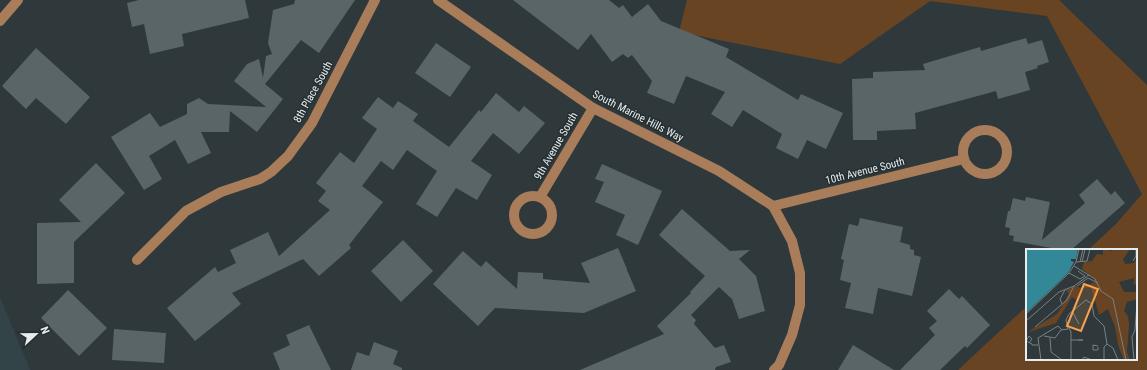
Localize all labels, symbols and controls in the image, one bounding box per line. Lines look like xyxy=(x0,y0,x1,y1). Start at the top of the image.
street label: 8th Place South xyxy=(291,59,335,125)
street label: South Marine Hills Way xyxy=(590,88,686,145)
street label: 9th Avenue South xyxy=(531,110,581,182)
street label: 10th Avenue South xyxy=(824,155,906,187)
inset map xyxy=(1026,249,1137,360)
north arrow xyxy=(16,314,56,354)
text: N xyxy=(38,325,52,336)

